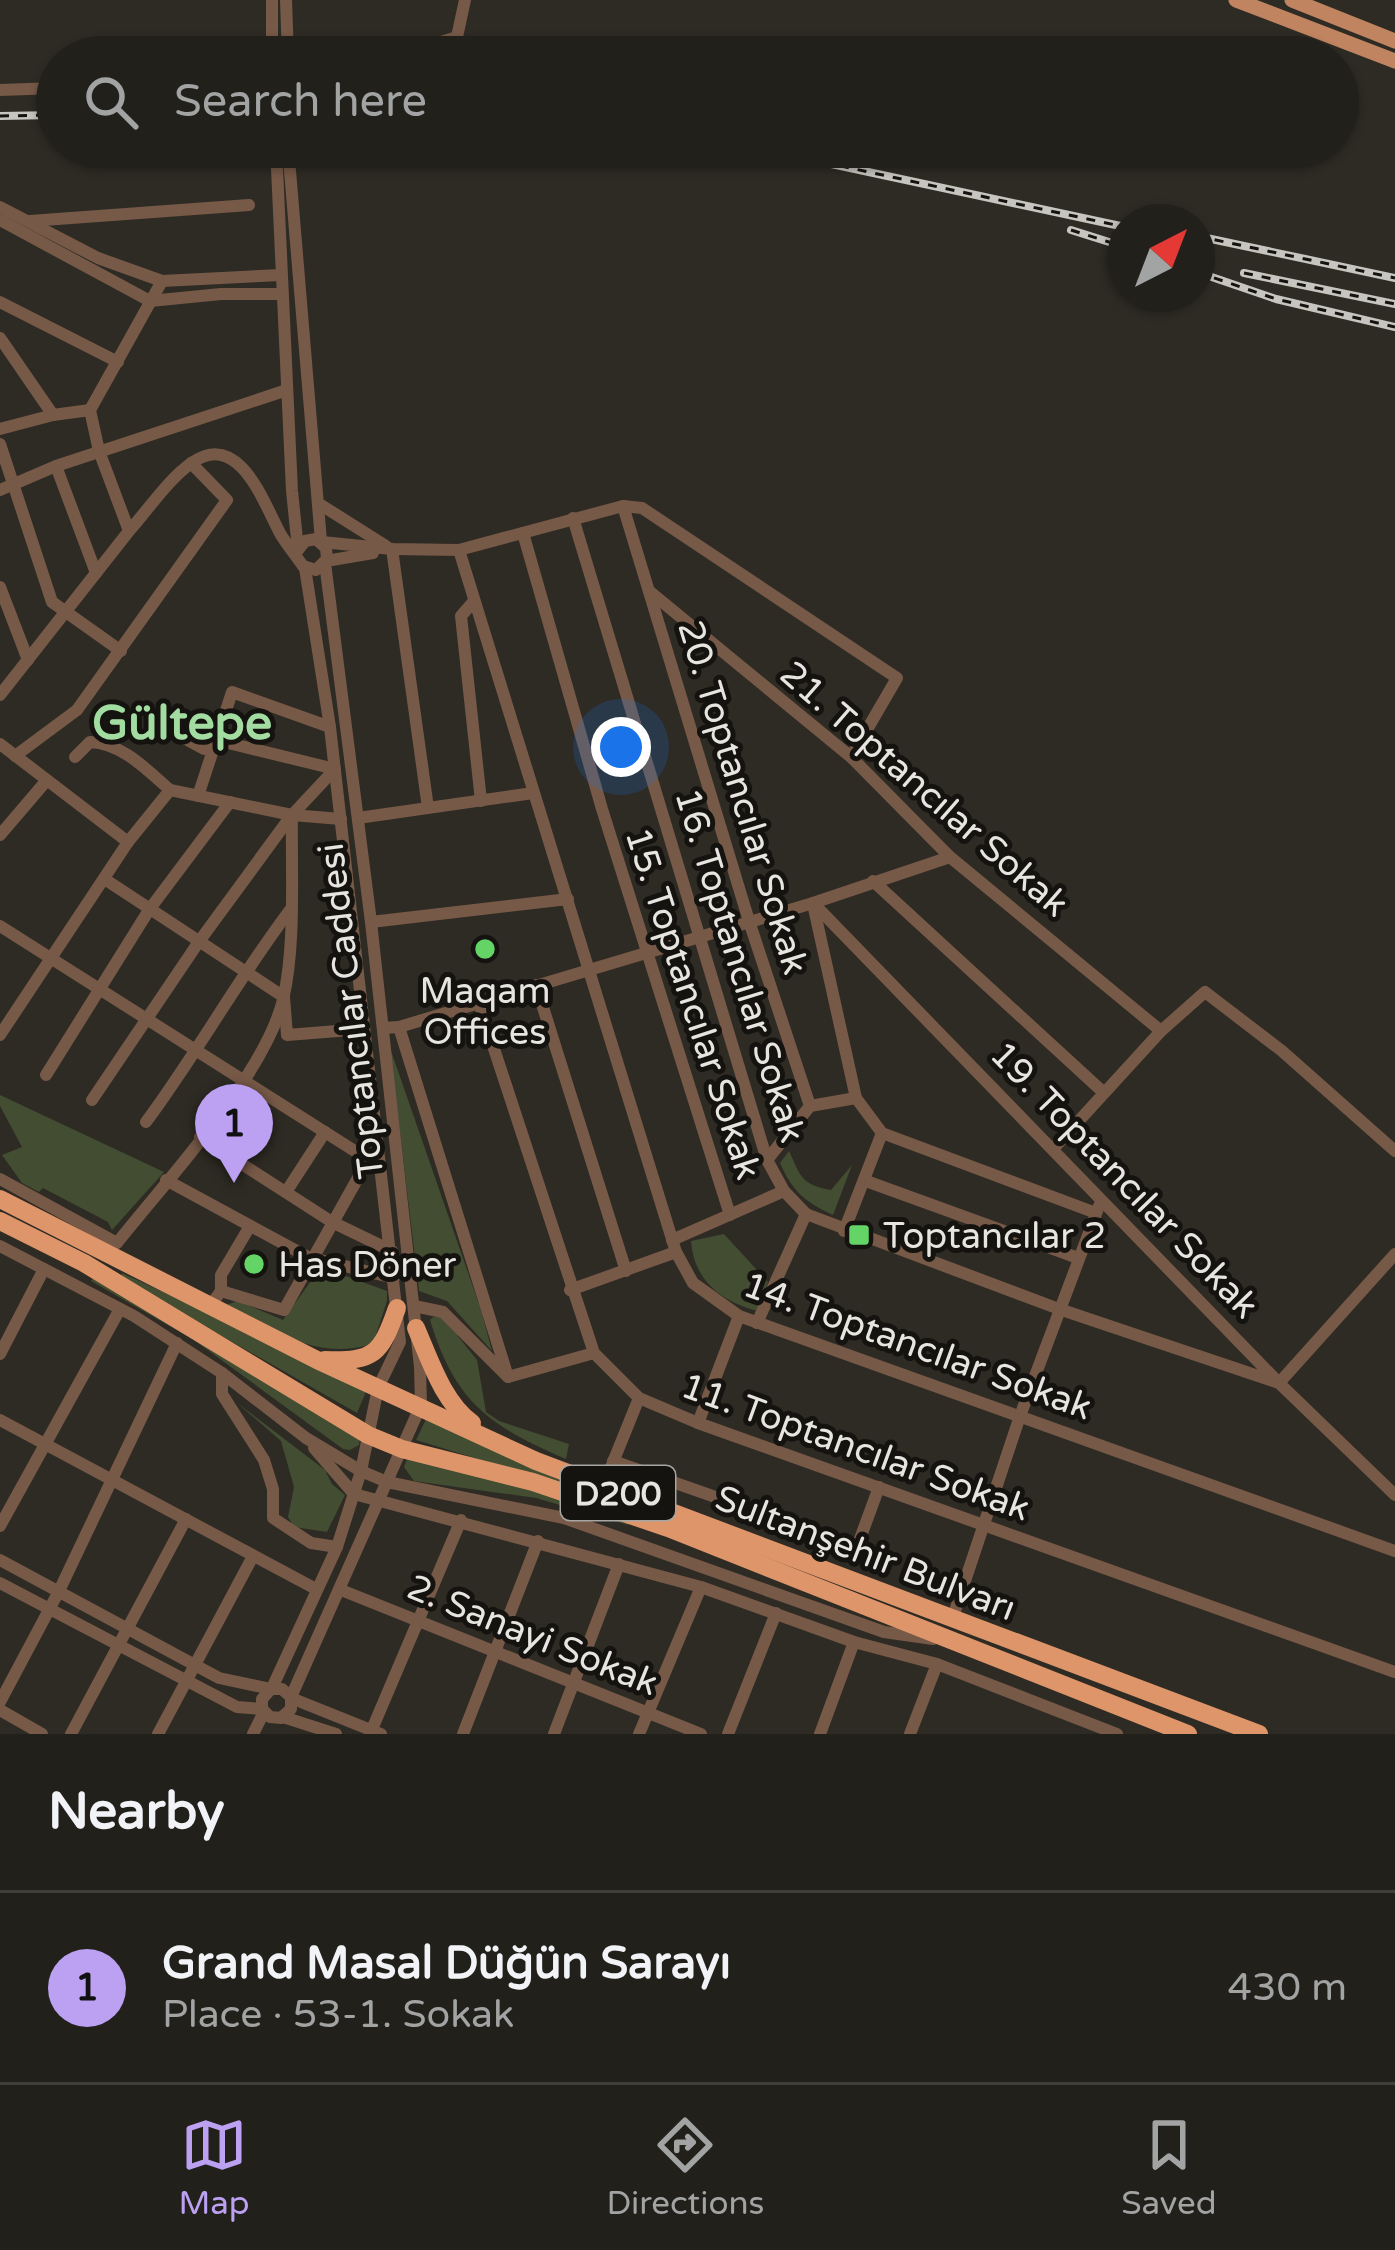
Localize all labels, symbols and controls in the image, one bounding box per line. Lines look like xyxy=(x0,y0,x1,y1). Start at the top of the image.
search box xyxy=(36,36,1359,168)
icon: search xyxy=(78,69,144,135)
text: Search here xyxy=(174,75,427,129)
north arrow xyxy=(1107,204,1215,312)
street label: 20. Toptancılar Sokak xyxy=(668,615,817,979)
street label: 21. Toptancılar Sokak xyxy=(771,652,1077,926)
district label: Gültepe xyxy=(92,695,272,753)
your location xyxy=(591,717,651,777)
street label: 16. Toptancılar Sokak xyxy=(665,783,814,1147)
street label: 15. Toptancılar Sokak xyxy=(615,822,770,1185)
street label: Toptancılar Caddesi xyxy=(310,841,393,1181)
marker: Maqam Offices xyxy=(472,936,498,962)
place label: Maqam Offices xyxy=(419,970,551,1054)
street label: 19. Toptancılar Sokak xyxy=(981,1033,1267,1327)
pin: 1 xyxy=(195,1084,273,1183)
place label: Toptancılar 2 xyxy=(883,1215,1106,1258)
marker: Toptancılar 2 xyxy=(846,1222,872,1248)
place label: Has Döner xyxy=(278,1244,457,1287)
marker: Has Döner xyxy=(241,1251,267,1277)
street label: 14. Toptancılar Sokak xyxy=(737,1263,1098,1429)
street label: 11. Toptancılar Sokak xyxy=(675,1364,1036,1530)
road number: D200 xyxy=(561,1466,675,1520)
street label: Sultanşehir Bulvarı xyxy=(709,1476,1022,1630)
street label: 2. Sanayi Sokak xyxy=(401,1566,664,1705)
text: Nearby xyxy=(48,1781,225,1843)
text: Grand Masal Düğün Sarayı xyxy=(162,1937,731,1991)
text: 1 xyxy=(75,1964,99,2011)
text: 430 m xyxy=(1228,1964,1347,2011)
text: Place · 53-1. Sokak xyxy=(162,1991,514,2038)
tab: Map xyxy=(178,2112,250,2223)
tab: Directions xyxy=(606,2112,764,2223)
tab: Saved xyxy=(1121,2112,1217,2223)

